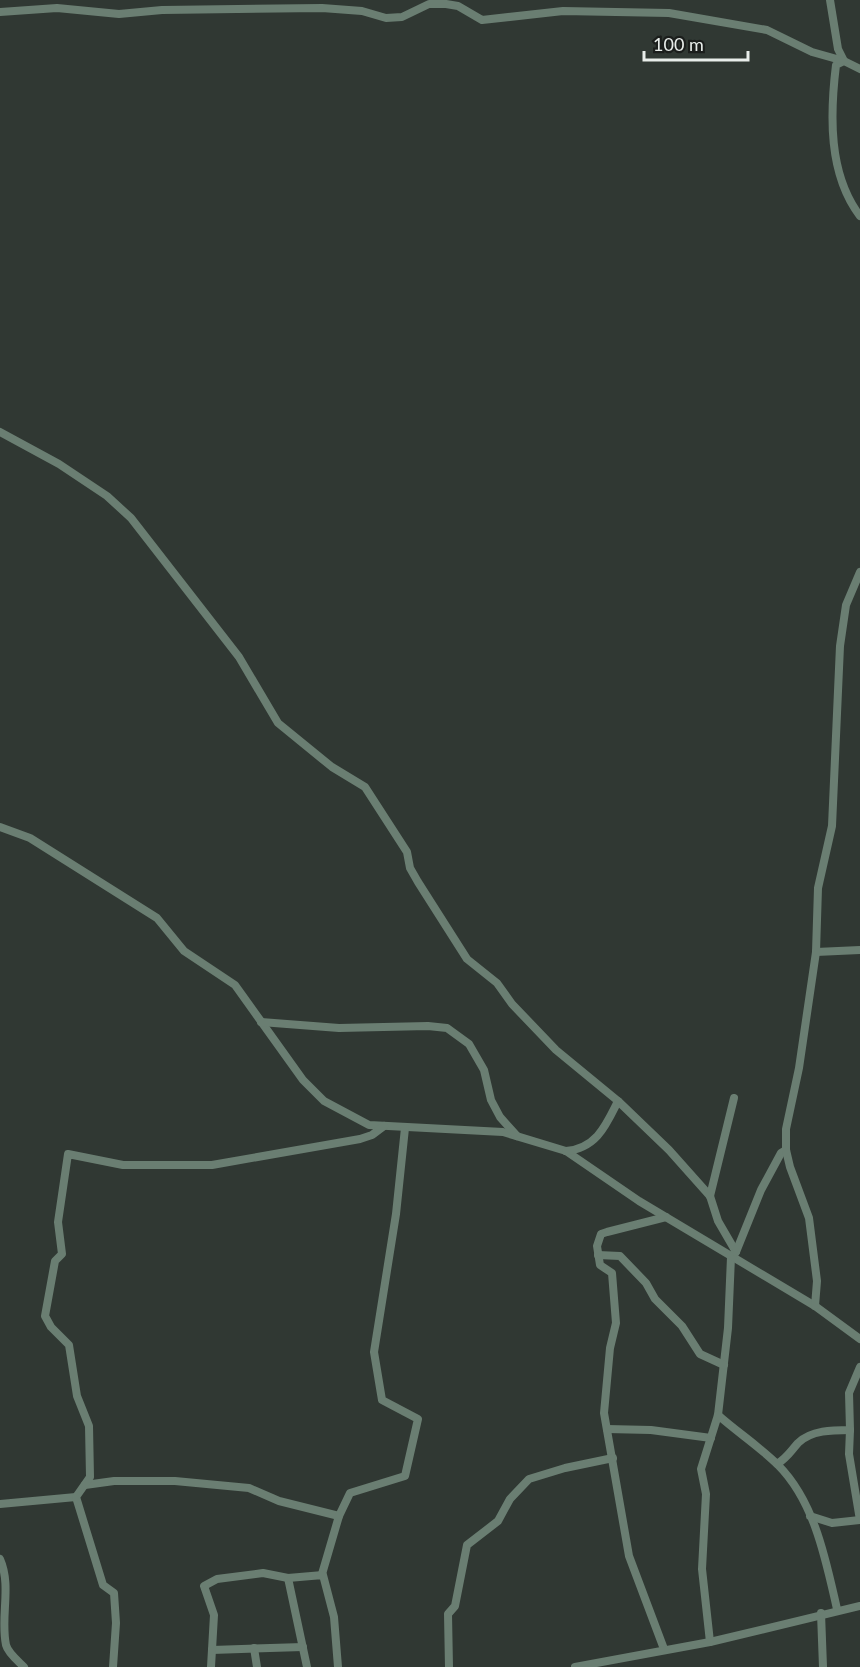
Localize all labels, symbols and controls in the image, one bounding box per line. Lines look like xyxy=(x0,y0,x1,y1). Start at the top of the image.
scale bar xyxy=(644,24,748,62)
text: 100 m xyxy=(653,33,704,55)

